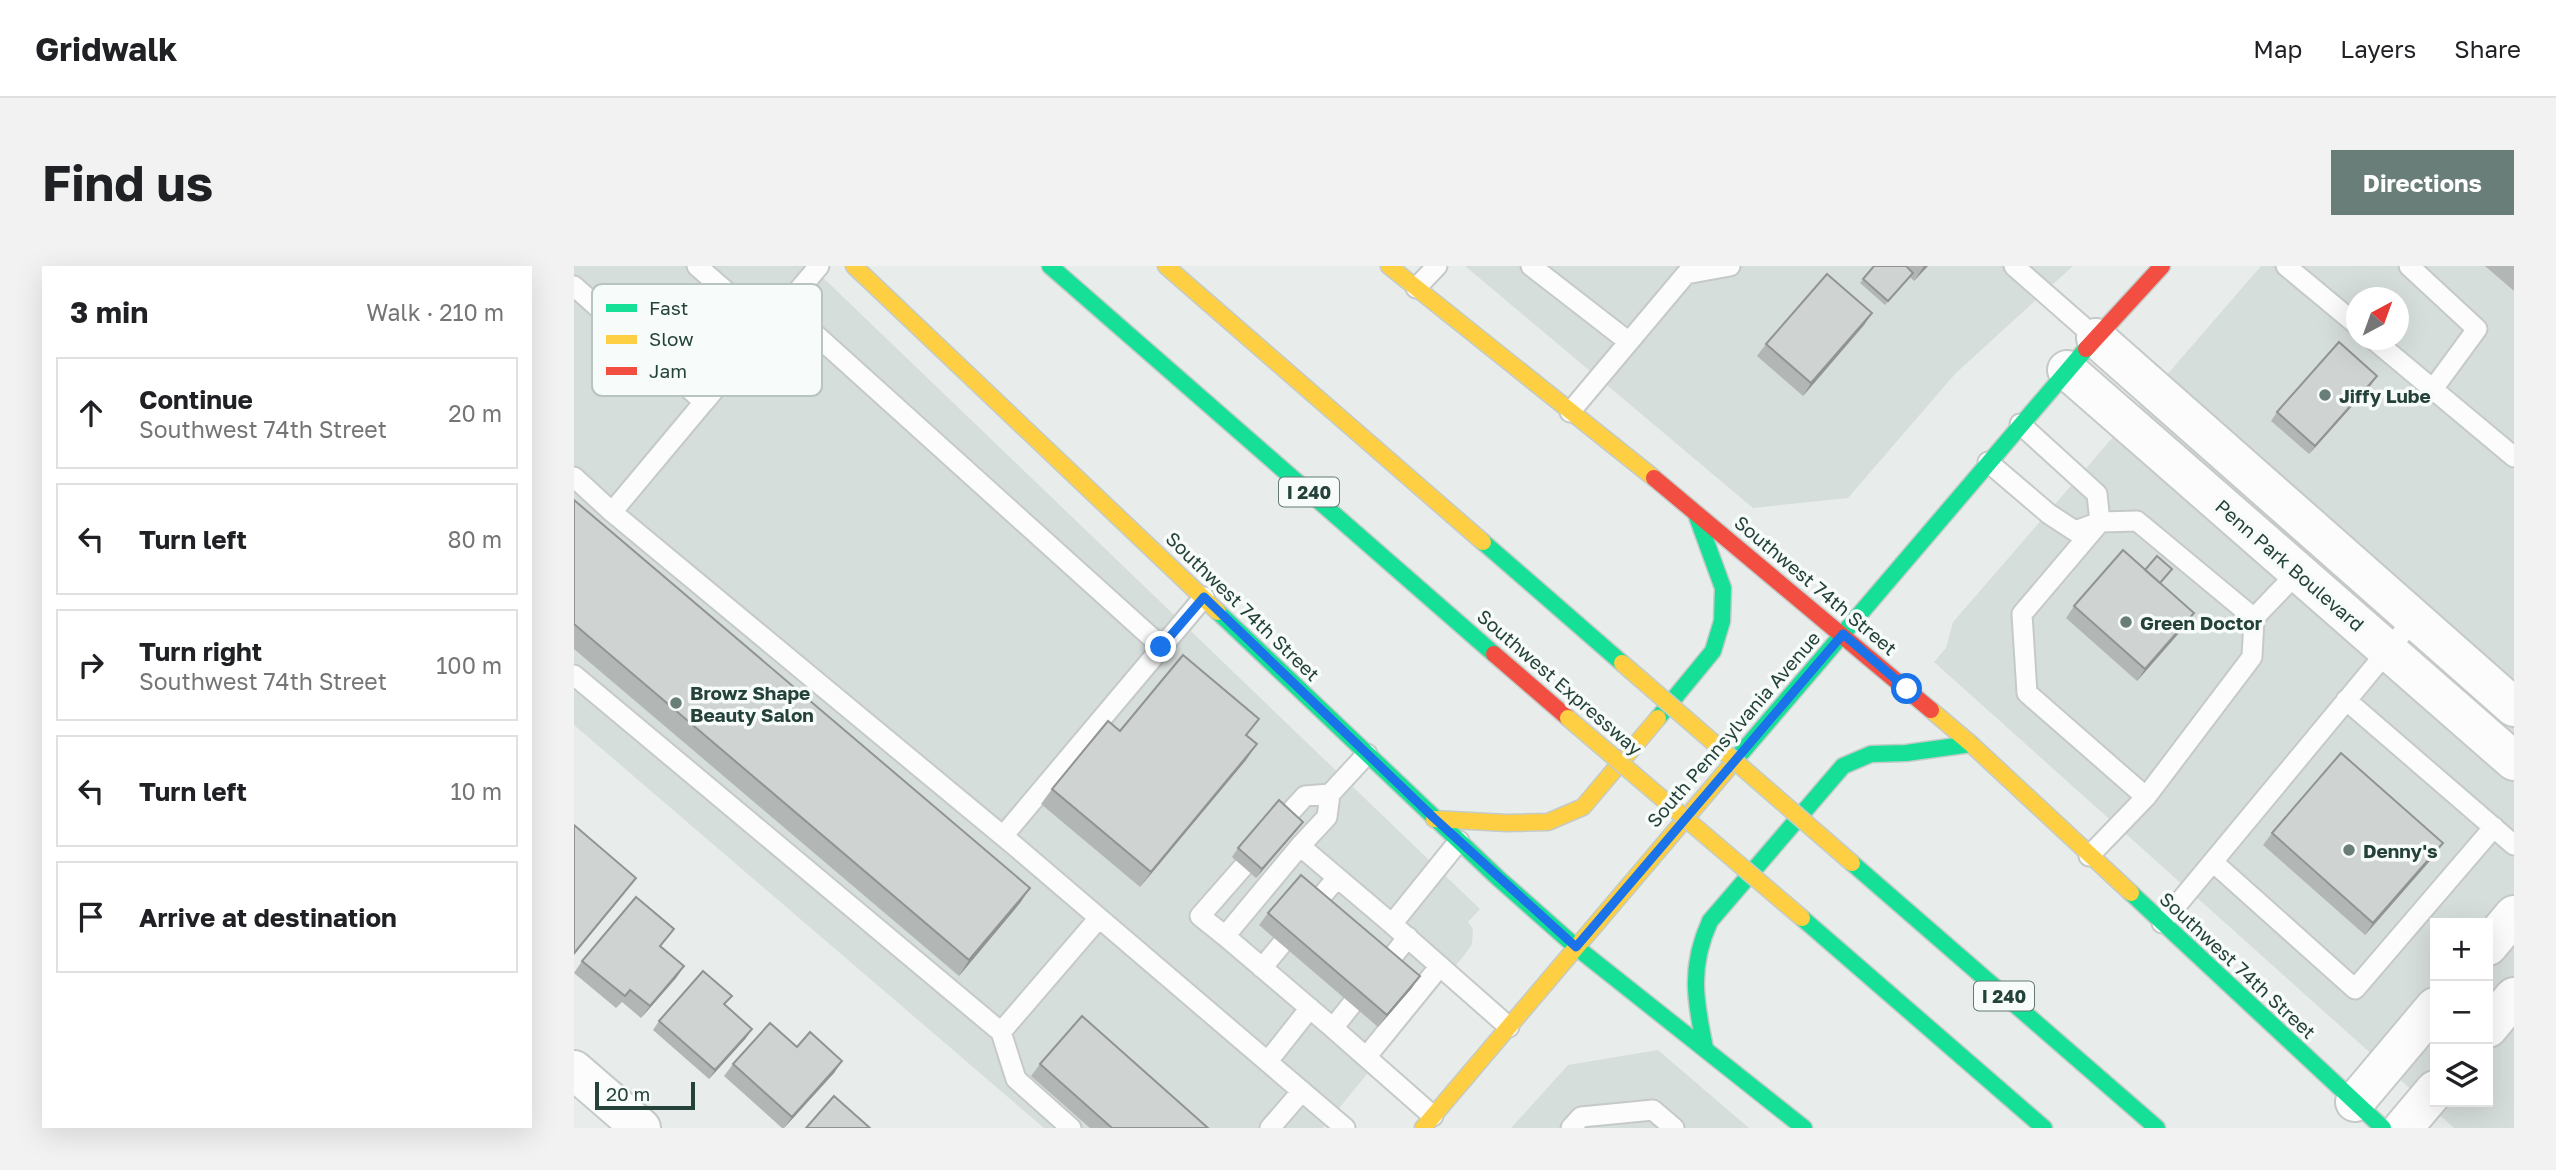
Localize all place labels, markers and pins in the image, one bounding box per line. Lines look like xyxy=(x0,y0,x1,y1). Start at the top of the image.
place label: Jiffy Lube xyxy=(2339,384,2431,407)
marker: Jiffy Lube xyxy=(2317,387,2333,403)
place label: Green Doctor xyxy=(2140,611,2263,634)
marker: Green Doctor xyxy=(2118,614,2134,630)
place label: Browz Shape Beauty Salon xyxy=(690,681,814,726)
marker: Browz Shape Beauty Salon xyxy=(668,695,684,711)
place label: Denny's xyxy=(2363,839,2438,862)
marker: Denny's xyxy=(2341,842,2357,858)

